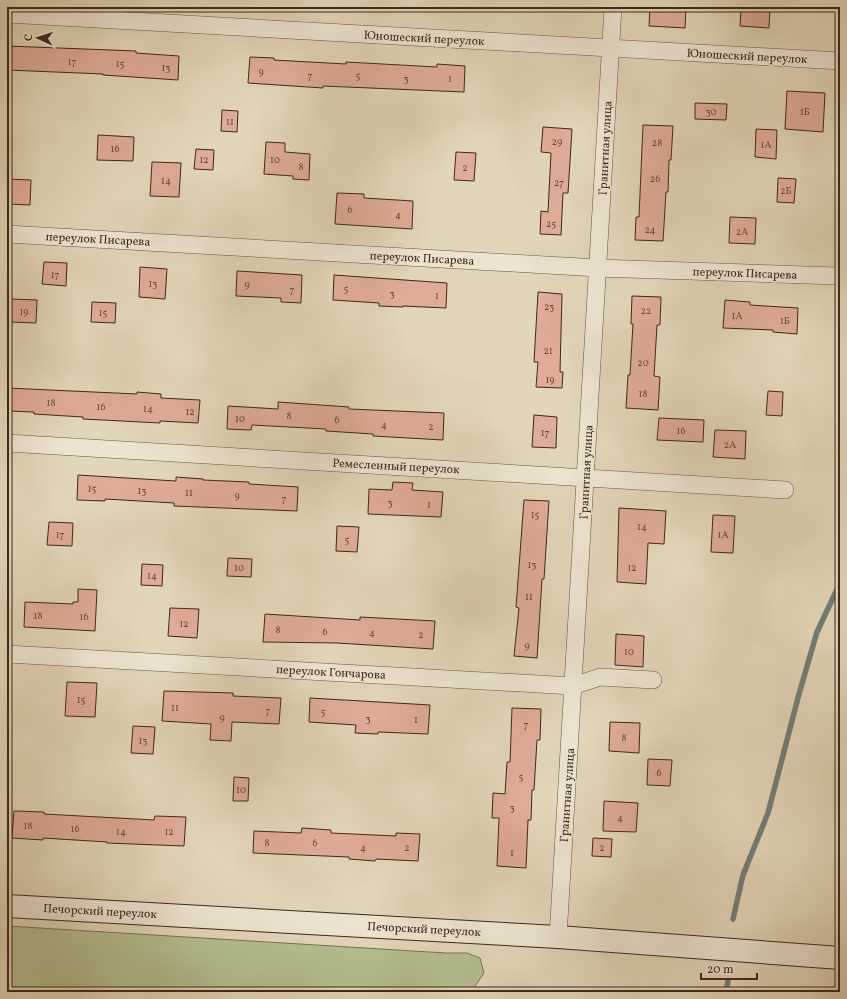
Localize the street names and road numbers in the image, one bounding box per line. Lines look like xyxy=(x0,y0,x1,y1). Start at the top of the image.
street label: Юношеский переулок xyxy=(363,28,485,50)
street label: Юношеский переулок xyxy=(686,46,808,68)
street label: Гранитная улица xyxy=(596,100,616,196)
street label: переулок Писарева xyxy=(45,229,151,251)
street label: переулок Писарева xyxy=(369,248,475,270)
street label: переулок Писарева xyxy=(692,264,798,284)
street label: Гранитная улица xyxy=(577,424,597,520)
street label: Ремесленный переулок xyxy=(332,456,461,478)
street label: переулок Гончарова xyxy=(276,662,386,684)
street label: Гранитная улица xyxy=(557,747,579,843)
street label: Печорский переулок xyxy=(43,901,158,923)
street label: Печорский переулок xyxy=(367,919,482,941)

